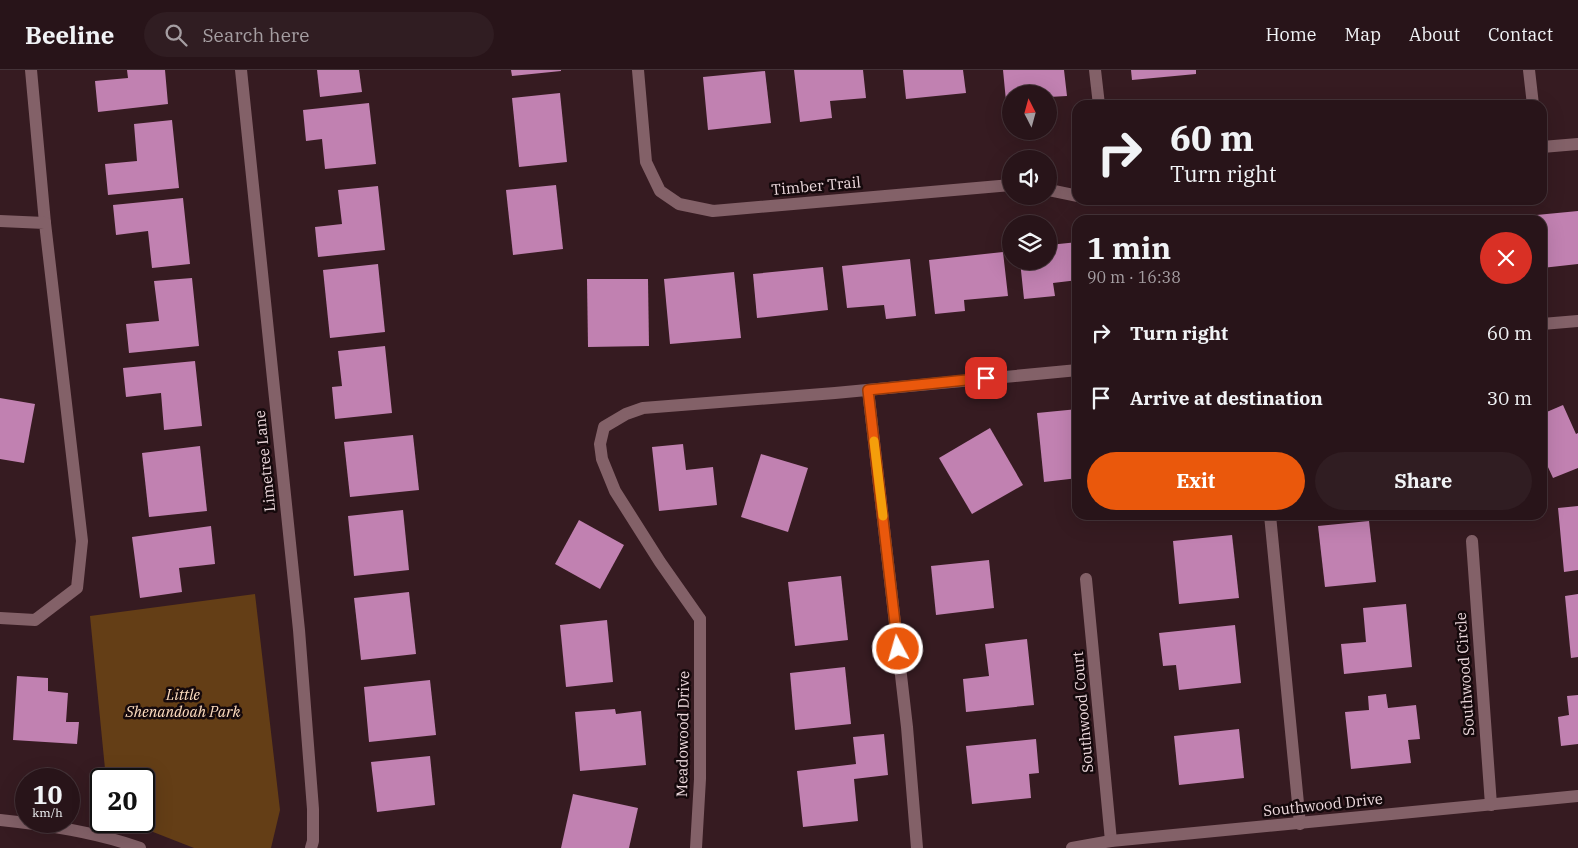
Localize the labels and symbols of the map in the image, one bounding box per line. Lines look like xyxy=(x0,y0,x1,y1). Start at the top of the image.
north arrow xyxy=(1002,85,1058,140)
street label: Timber Trail xyxy=(770,172,861,199)
pin xyxy=(965,357,1007,399)
street label: Limetree Lane xyxy=(250,409,279,513)
street label: Southwood Circle xyxy=(1451,612,1478,736)
position arrow xyxy=(871,622,923,674)
street label: Southwood Court xyxy=(1068,651,1097,774)
street label: Meadowood Drive xyxy=(672,671,693,797)
park label: Little Shenandoah Park xyxy=(125,685,240,721)
speed limit sign: 20 xyxy=(90,768,155,833)
street label: Southwood Drive xyxy=(1262,789,1384,820)

